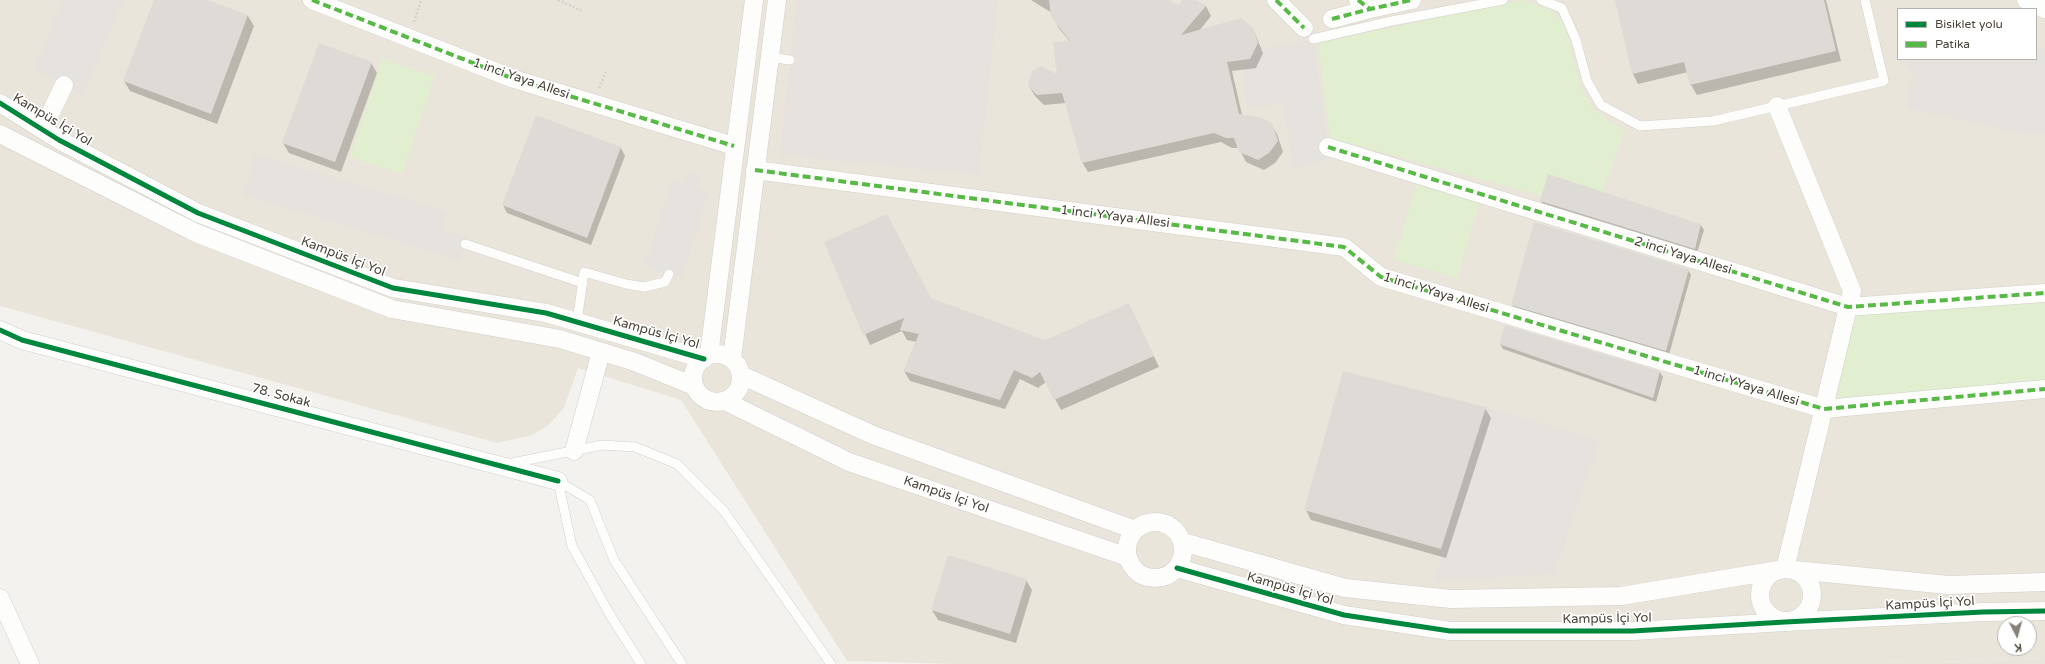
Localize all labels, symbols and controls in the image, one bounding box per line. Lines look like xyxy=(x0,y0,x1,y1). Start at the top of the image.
legend xyxy=(1897,8,2037,60)
text: Bisiklet yolu xyxy=(1935,17,2003,31)
text: Patika xyxy=(1935,37,1970,51)
street label: 1 inci Yaya Allesi xyxy=(471,55,571,103)
street label: Kampüs İçi Yol xyxy=(10,90,94,150)
street label: 1 inci YYaya Allesi xyxy=(1059,203,1171,231)
street label: Kampüs İçi Yol xyxy=(299,234,387,280)
street label: 2 inci Yaya Allesi xyxy=(1632,234,1734,278)
street label: 1 inci YYaya Allesi xyxy=(1381,269,1491,317)
street label: Kampüs İçi Yol xyxy=(611,313,701,353)
street label: 1 inci YYaya Allesi xyxy=(1691,362,1801,410)
street label: 78. Sokak xyxy=(250,381,312,411)
street label: Kampüs İçi Yol xyxy=(901,473,991,517)
street label: Kampüs İçi Yol xyxy=(1245,569,1335,609)
street label: Kampüs İçi Yol xyxy=(1885,594,1975,614)
street label: Kampüs İçi Yol xyxy=(1562,610,1652,628)
north arrow xyxy=(1997,616,2037,656)
text: K xyxy=(2014,641,2023,654)

